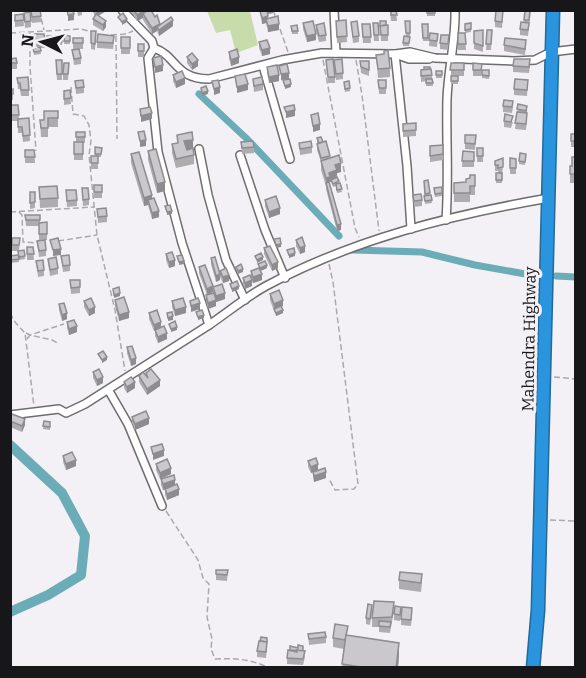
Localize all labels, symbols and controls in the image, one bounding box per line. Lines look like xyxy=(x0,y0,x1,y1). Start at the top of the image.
north arrow xyxy=(12,12,72,72)
text: N xyxy=(17,33,38,48)
street label: Mahendra Highway xyxy=(518,266,540,411)

